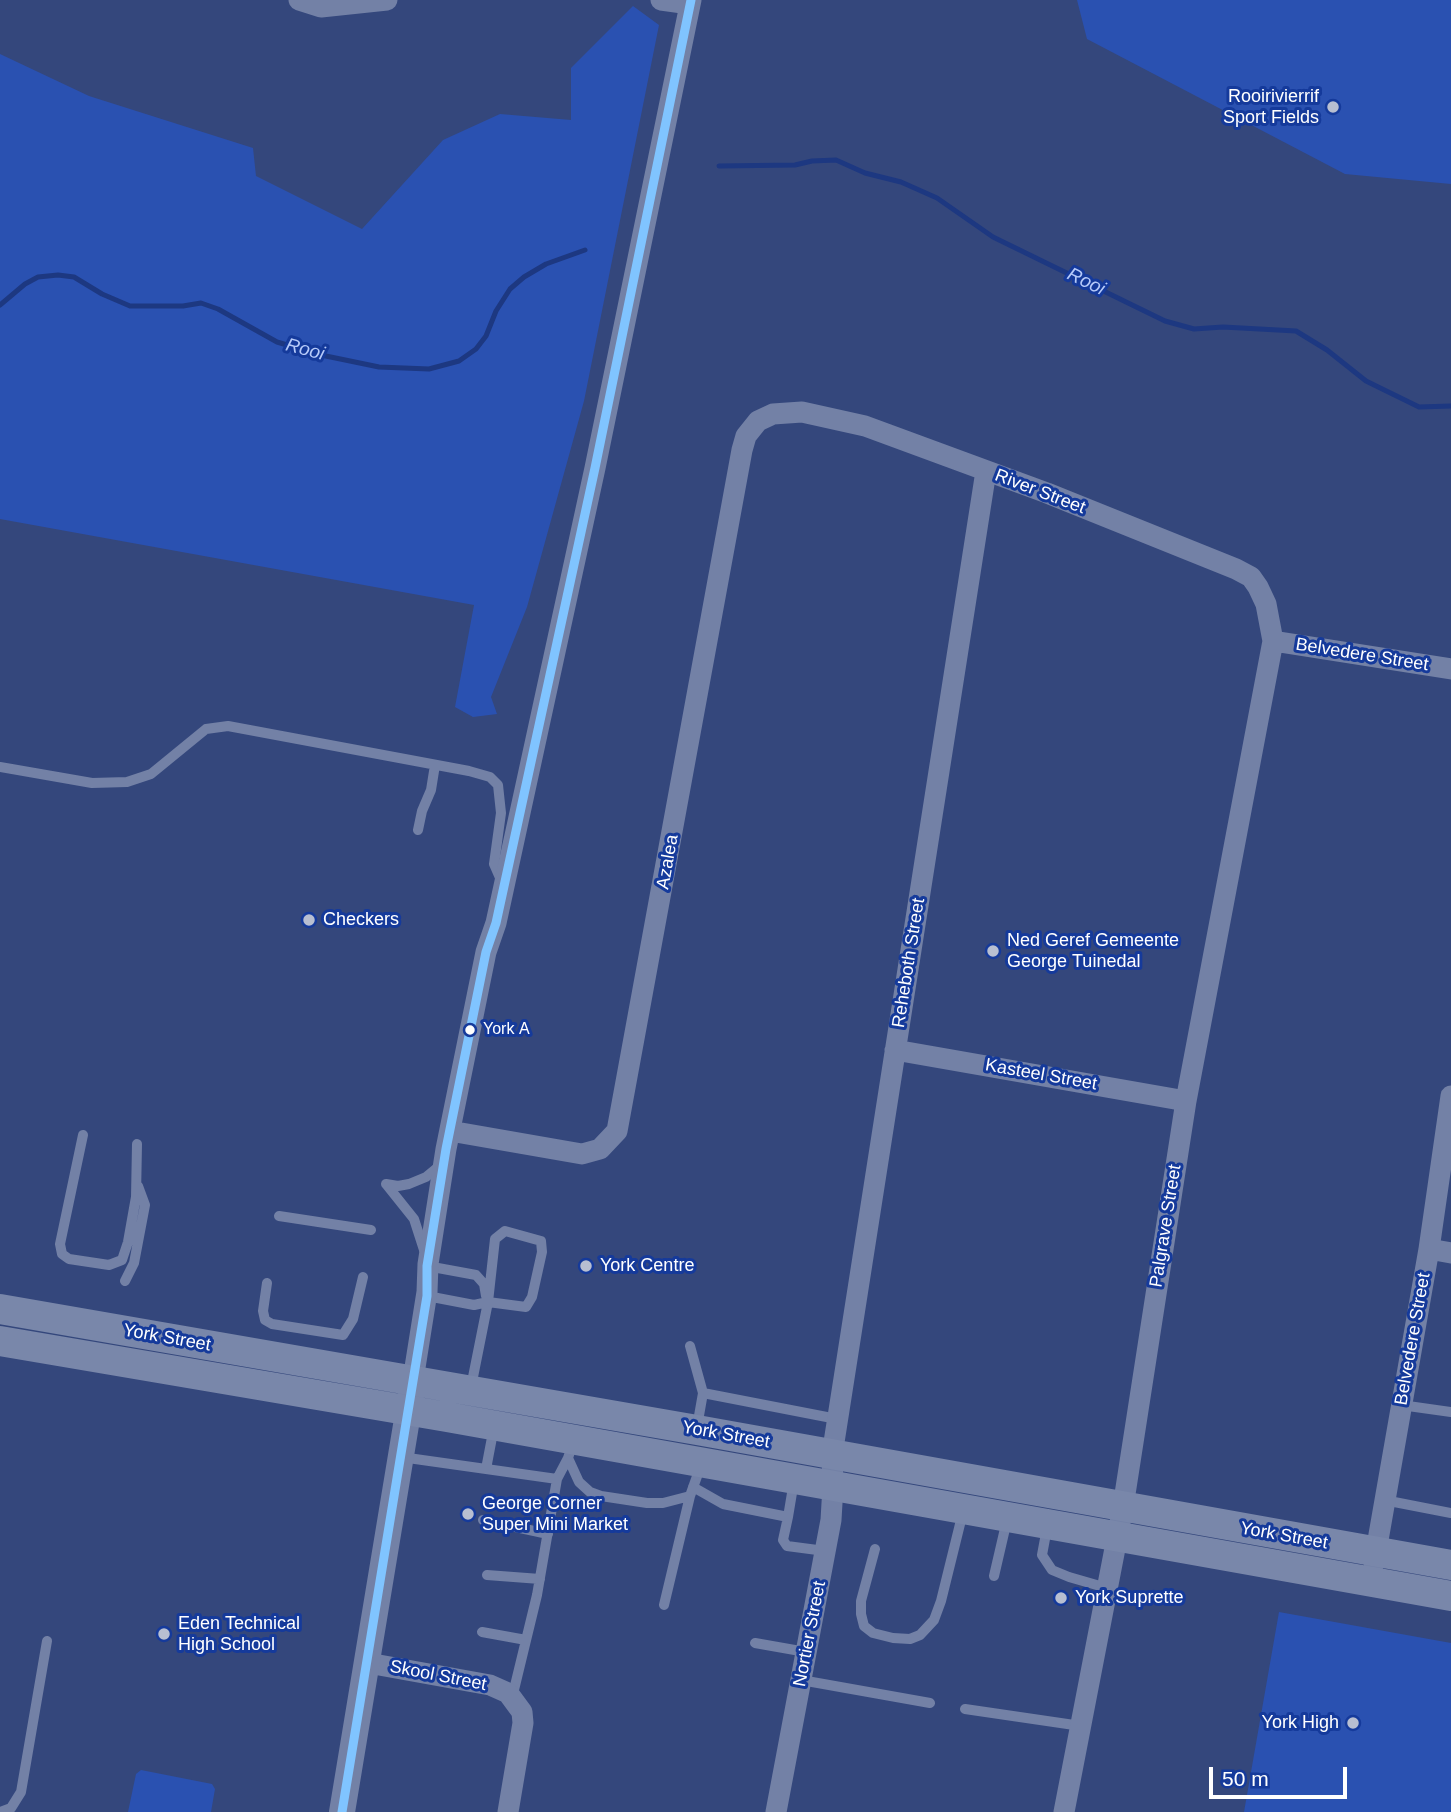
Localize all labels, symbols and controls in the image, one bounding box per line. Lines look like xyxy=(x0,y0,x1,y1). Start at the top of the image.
place label: Rooirivierrif Sport Fields xyxy=(1223,86,1319,128)
marker: Rooirivierrif Sport Fields xyxy=(1325,99,1341,115)
water label: Rooi xyxy=(1063,263,1109,301)
water label: Rooi xyxy=(283,334,327,366)
street label: River Street xyxy=(992,465,1088,519)
street label: Belvedere Street xyxy=(1294,634,1430,676)
street label: Azalea xyxy=(653,833,683,891)
street label: Reheboth Street xyxy=(888,897,930,1029)
place label: Checkers xyxy=(323,909,399,931)
marker: Checkers xyxy=(301,912,317,928)
place label: Ned Geref Gemeente George Tuinedal xyxy=(1007,930,1179,972)
marker: Ned Geref Gemeente George Tuinedal xyxy=(985,943,1001,959)
place label: York A xyxy=(483,1020,530,1040)
marker: York A xyxy=(463,1023,477,1037)
street label: Kasteel Street xyxy=(983,1055,1099,1095)
street label: Palgrave Street xyxy=(1146,1163,1186,1289)
place label: York Centre xyxy=(600,1255,694,1277)
marker: York Centre xyxy=(578,1258,594,1274)
street label: Belvedere Street xyxy=(1391,1271,1435,1407)
street label: York Street xyxy=(122,1320,212,1356)
street label: York Street xyxy=(681,1417,771,1453)
place label: George Corner Super Mini Market xyxy=(482,1493,628,1536)
marker: George Corner Super Mini Market xyxy=(460,1506,476,1522)
street label: York Street xyxy=(1239,1518,1329,1554)
street label: Nortier Street xyxy=(789,1579,831,1689)
place label: York Suprette xyxy=(1075,1587,1183,1609)
marker: York Suprette xyxy=(1053,1590,1069,1606)
place label: Eden Technical High School xyxy=(178,1613,300,1656)
marker: Eden Technical High School xyxy=(156,1626,172,1642)
street label: Skool Street xyxy=(388,1656,488,1696)
place label: York High xyxy=(1262,1712,1339,1734)
marker: York High xyxy=(1345,1715,1361,1731)
scale bar xyxy=(1213,1752,1351,1796)
text: 50 m xyxy=(1222,1767,1269,1790)

